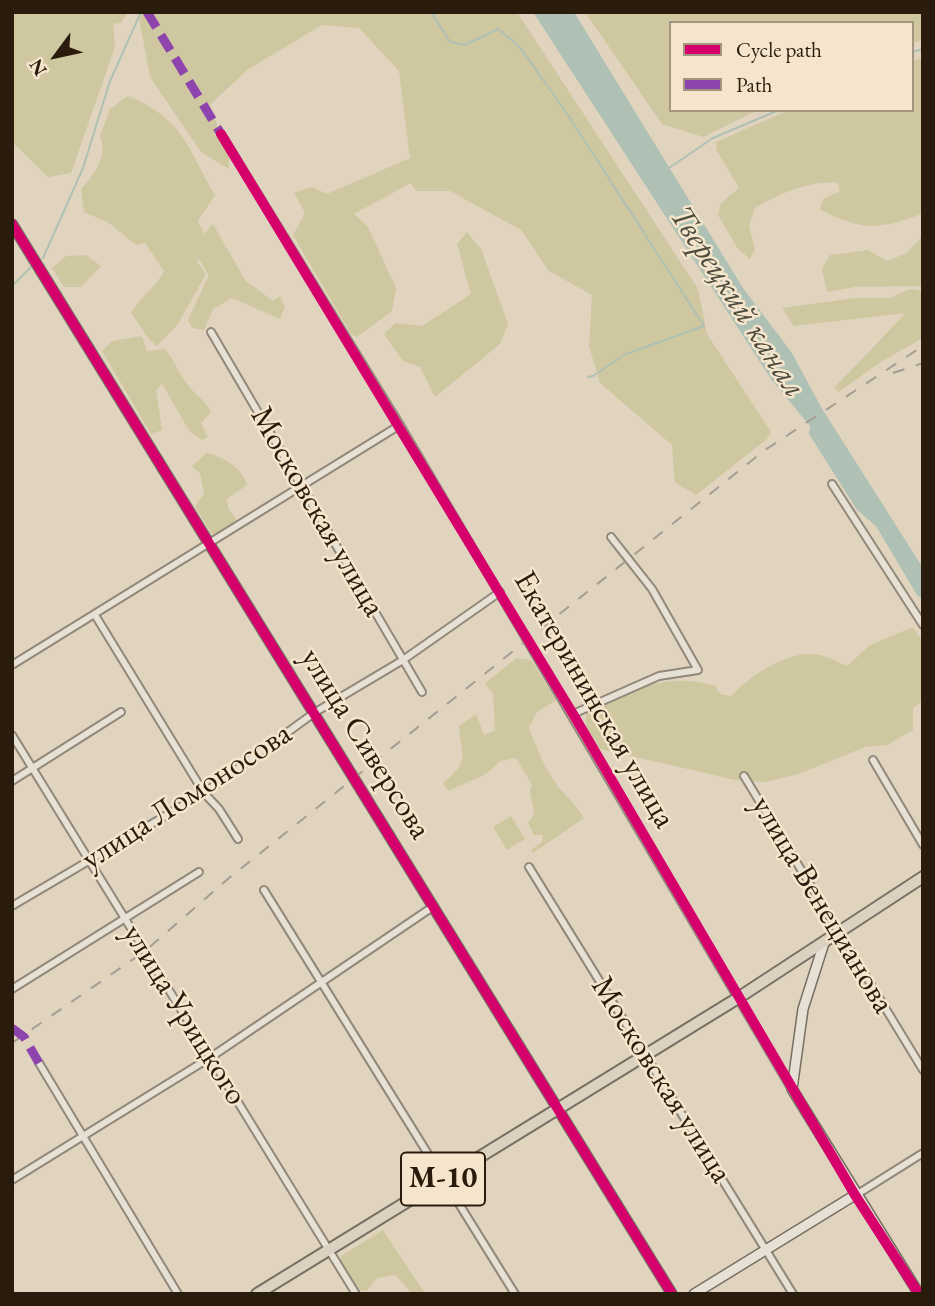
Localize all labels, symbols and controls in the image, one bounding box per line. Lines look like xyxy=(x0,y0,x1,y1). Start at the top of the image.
north arrow xyxy=(21,21,91,91)
legend xyxy=(669,21,914,112)
text: Cycle path xyxy=(736,36,822,63)
text: N xyxy=(23,54,53,81)
text: Path xyxy=(736,71,772,98)
water label: Тверецкий канал xyxy=(660,198,814,406)
street label: Московская улица xyxy=(241,400,393,624)
street label: Екатерининская улица xyxy=(505,565,683,835)
street label: улица Сиверсова xyxy=(291,641,439,847)
street label: улица Ломоносова xyxy=(75,715,299,879)
street label: улица Венецианова xyxy=(742,789,902,1021)
street label: улица Урицкого xyxy=(113,917,255,1113)
street label: Московская улица xyxy=(582,970,740,1190)
road number: М-10 xyxy=(401,1152,485,1205)

